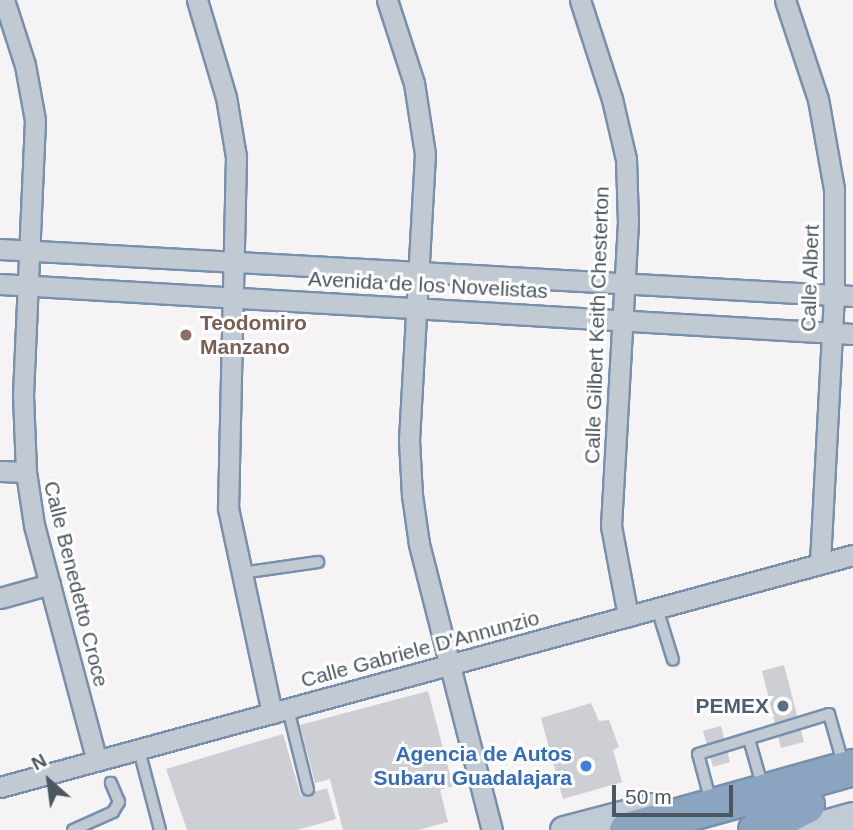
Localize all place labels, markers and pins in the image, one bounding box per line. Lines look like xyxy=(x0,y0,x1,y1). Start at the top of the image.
place label: Teodomiro Manzano xyxy=(200,310,307,360)
marker: Teodomiro Manzano xyxy=(178,327,194,343)
place label: PEMEX xyxy=(695,693,769,719)
marker: PEMEX xyxy=(775,698,791,714)
place label: Agencia de Autos Subaru Guadalajara xyxy=(374,741,572,791)
marker: Agencia de Autos Subaru Guadalajara xyxy=(578,758,594,774)

